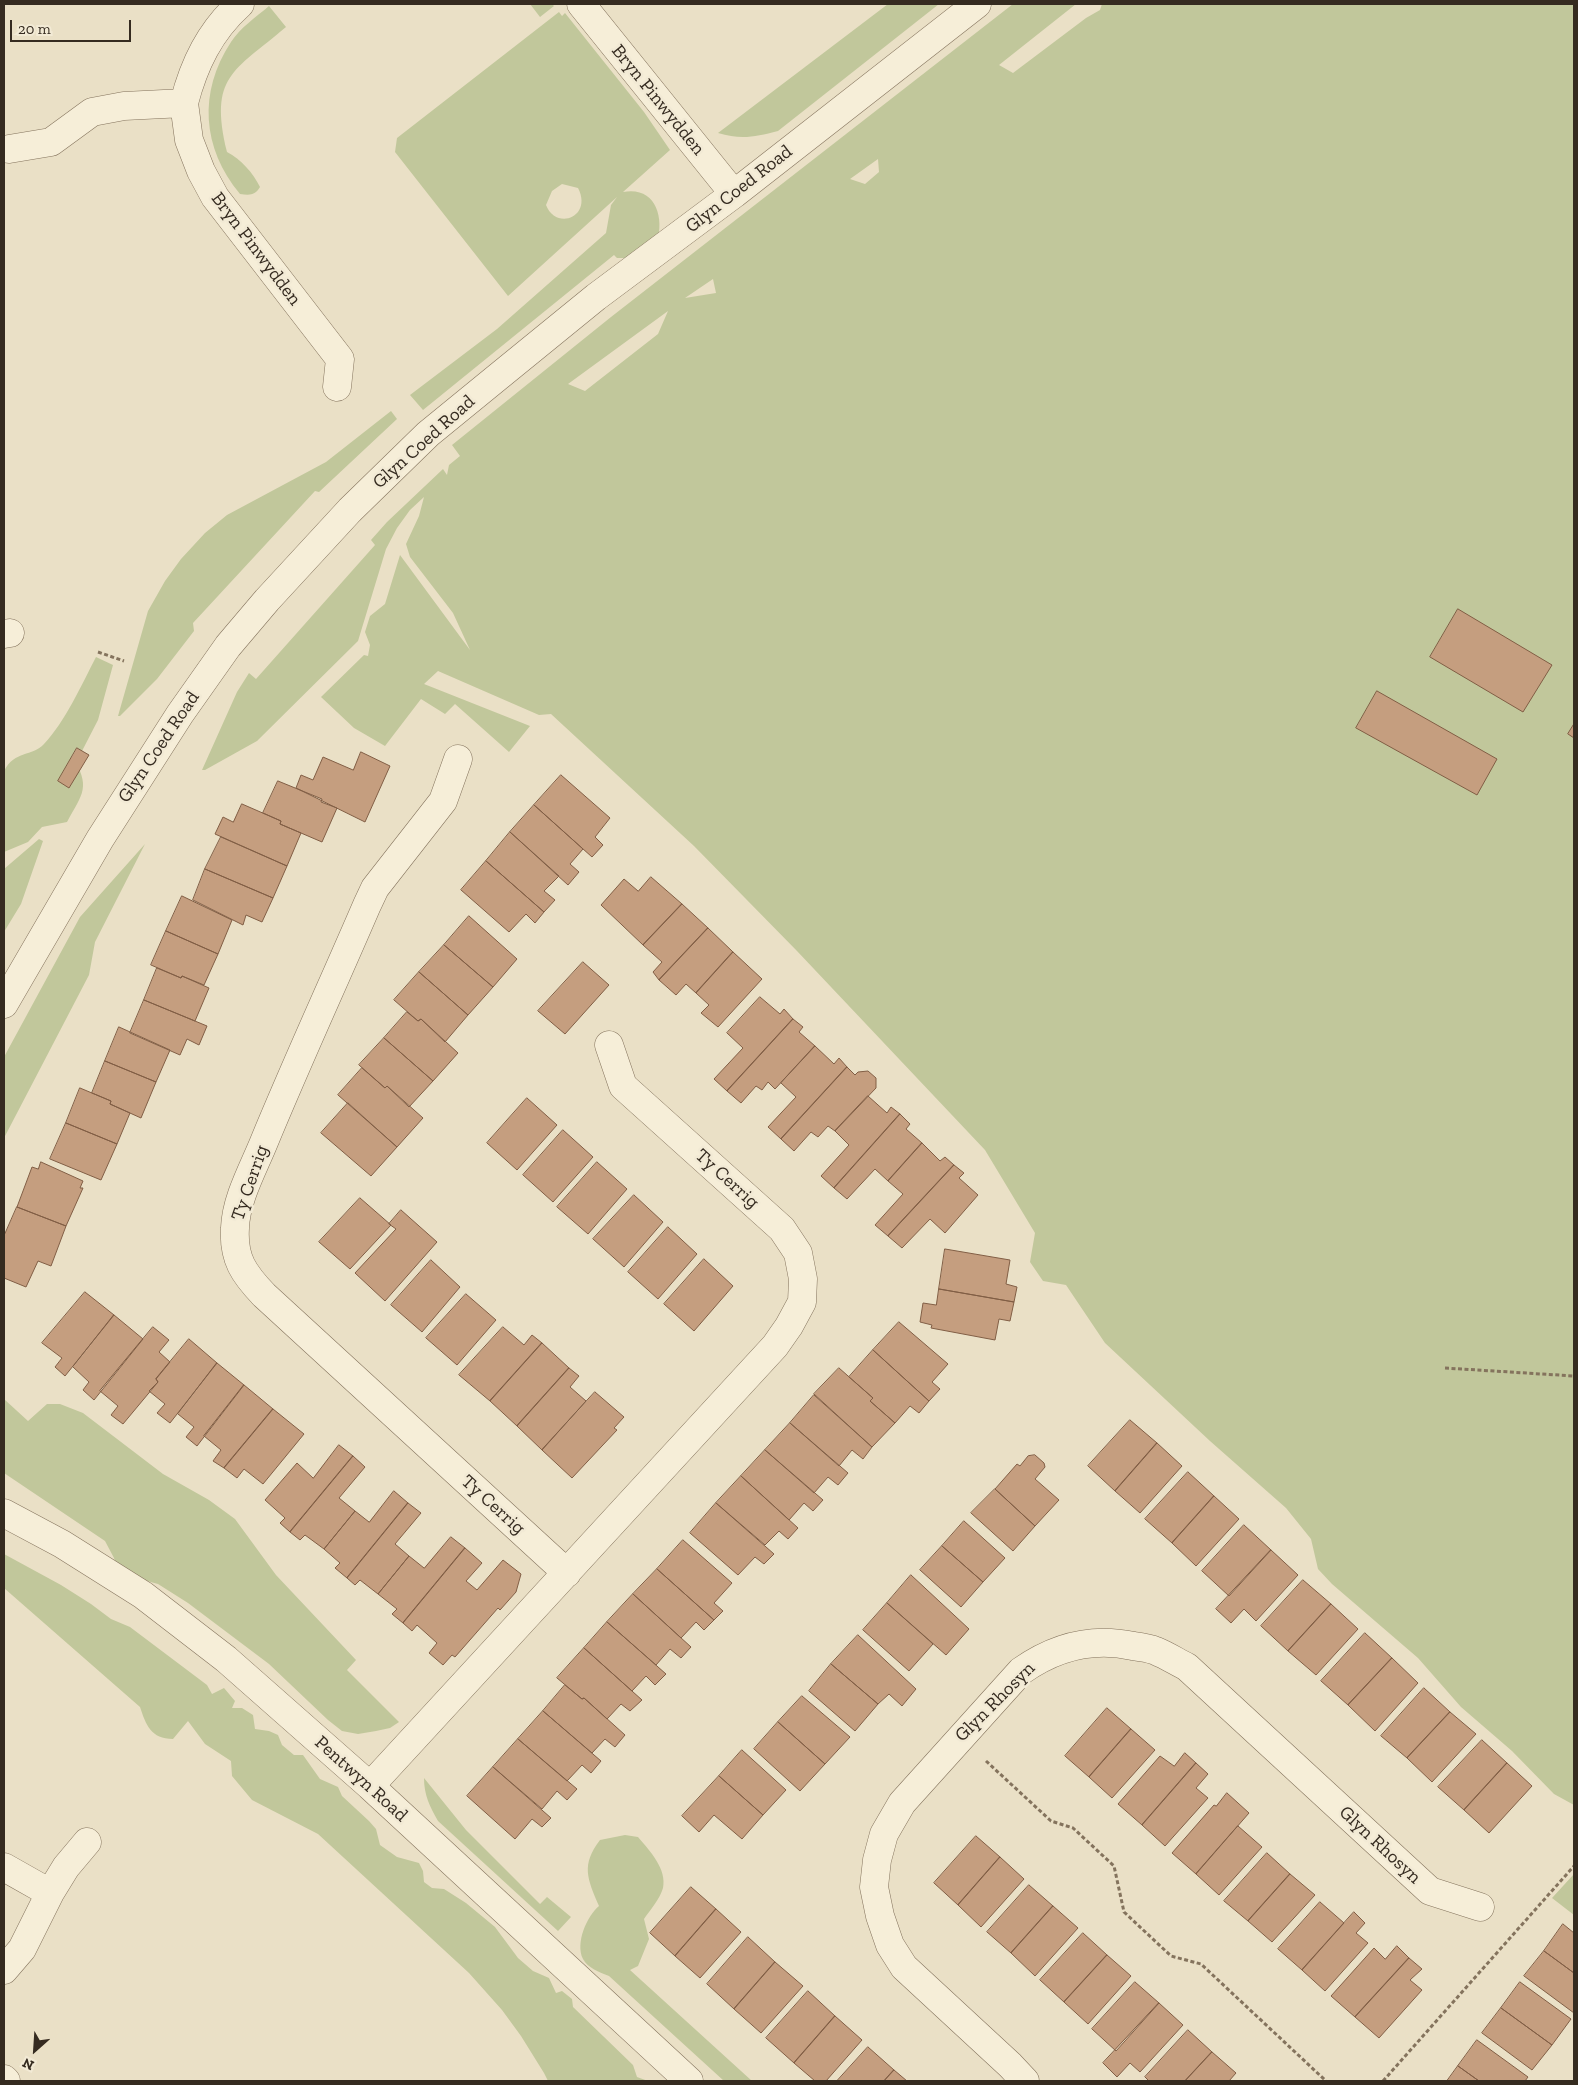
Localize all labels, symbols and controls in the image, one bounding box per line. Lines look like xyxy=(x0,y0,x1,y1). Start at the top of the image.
scale bar xyxy=(12,10,134,42)
text: 20 m xyxy=(18,20,51,38)
street label: Bryn Pinwydden xyxy=(606,40,710,160)
street label: Glyn Coed Road xyxy=(681,140,797,238)
street label: Bryn Pinwydden xyxy=(206,188,306,310)
street label: Glyn Coed Road xyxy=(368,390,480,494)
street label: Glyn Coed Road xyxy=(113,687,205,807)
street label: Ty Cerrig xyxy=(226,1142,274,1224)
street label: Ty Cerrig xyxy=(690,1144,764,1214)
street label: Ty Cerrig xyxy=(456,1470,530,1540)
street label: Glyn Rhosyn xyxy=(950,1657,1040,1747)
street label: Pentwyn Road xyxy=(310,1731,412,1827)
street label: Glyn Rhosyn xyxy=(1334,1801,1426,1889)
north arrow xyxy=(10,2025,60,2075)
text: N xyxy=(20,2054,37,2074)

